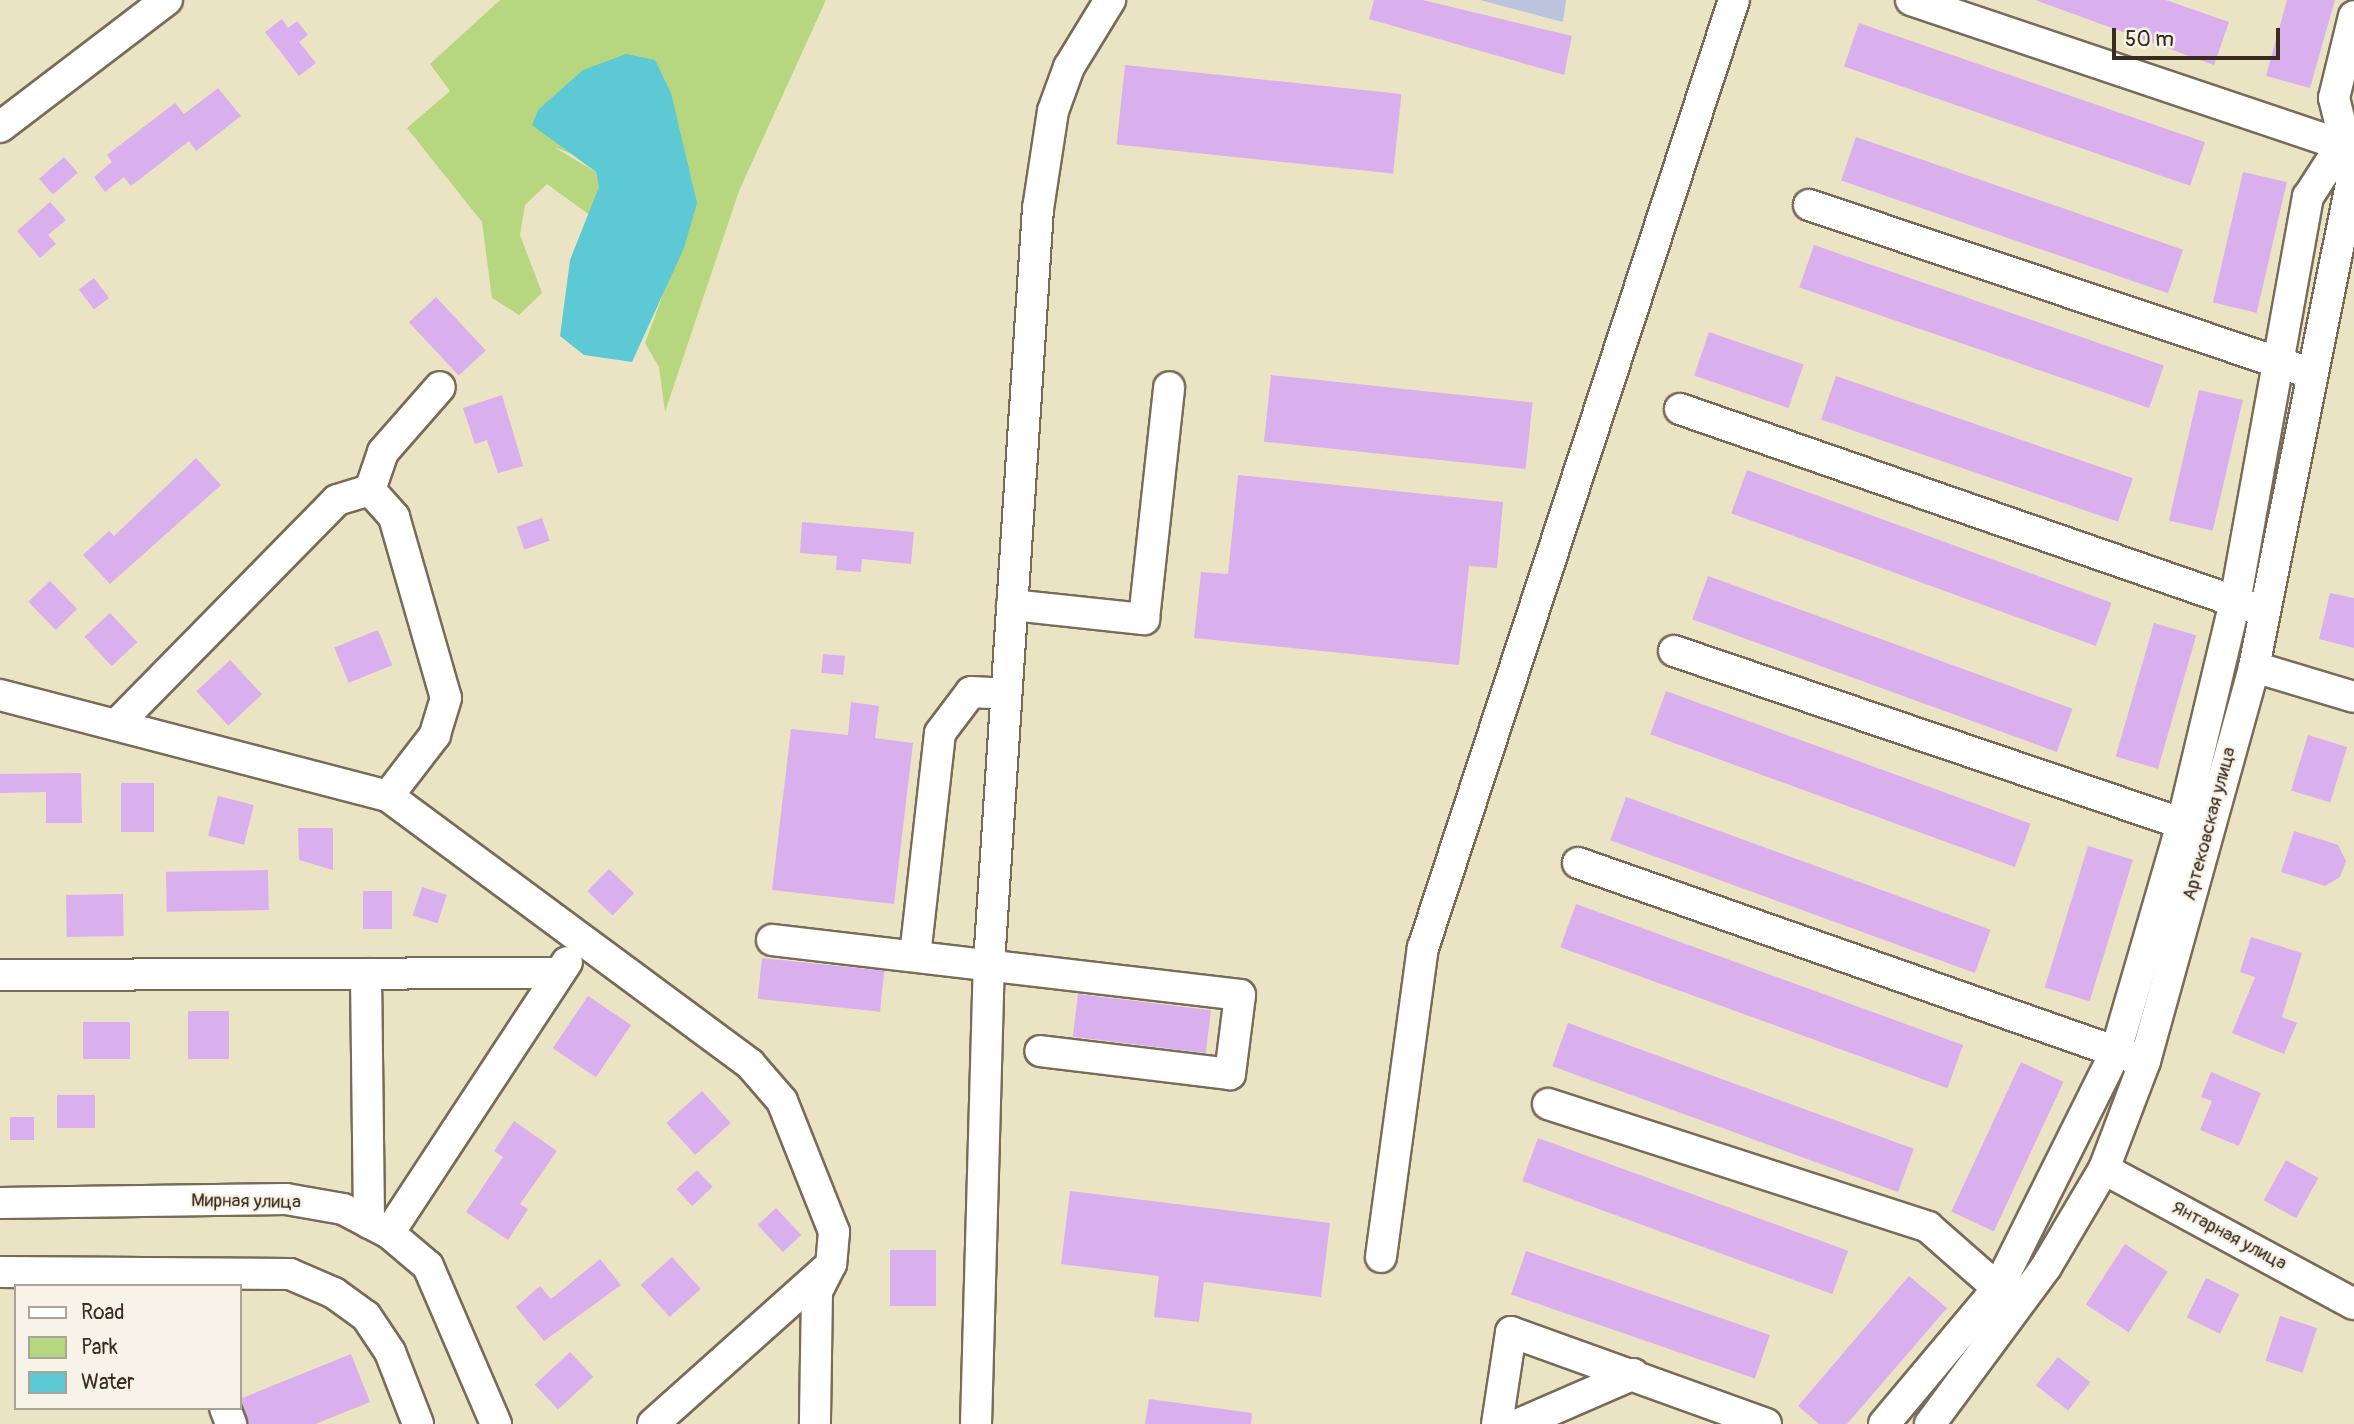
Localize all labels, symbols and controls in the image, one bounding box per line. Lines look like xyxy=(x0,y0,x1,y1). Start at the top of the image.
scale bar xyxy=(2116,14,2284,58)
text: 50 m xyxy=(2125,26,2174,53)
street label: Артековская улица xyxy=(2179,745,2241,903)
street label: Мирная улица xyxy=(191,1190,301,1214)
street label: Янтарная улица xyxy=(2168,1196,2290,1276)
legend xyxy=(14,1284,242,1410)
text: Road xyxy=(81,1299,125,1326)
text: Park xyxy=(81,1334,118,1361)
text: Water xyxy=(81,1369,134,1396)

